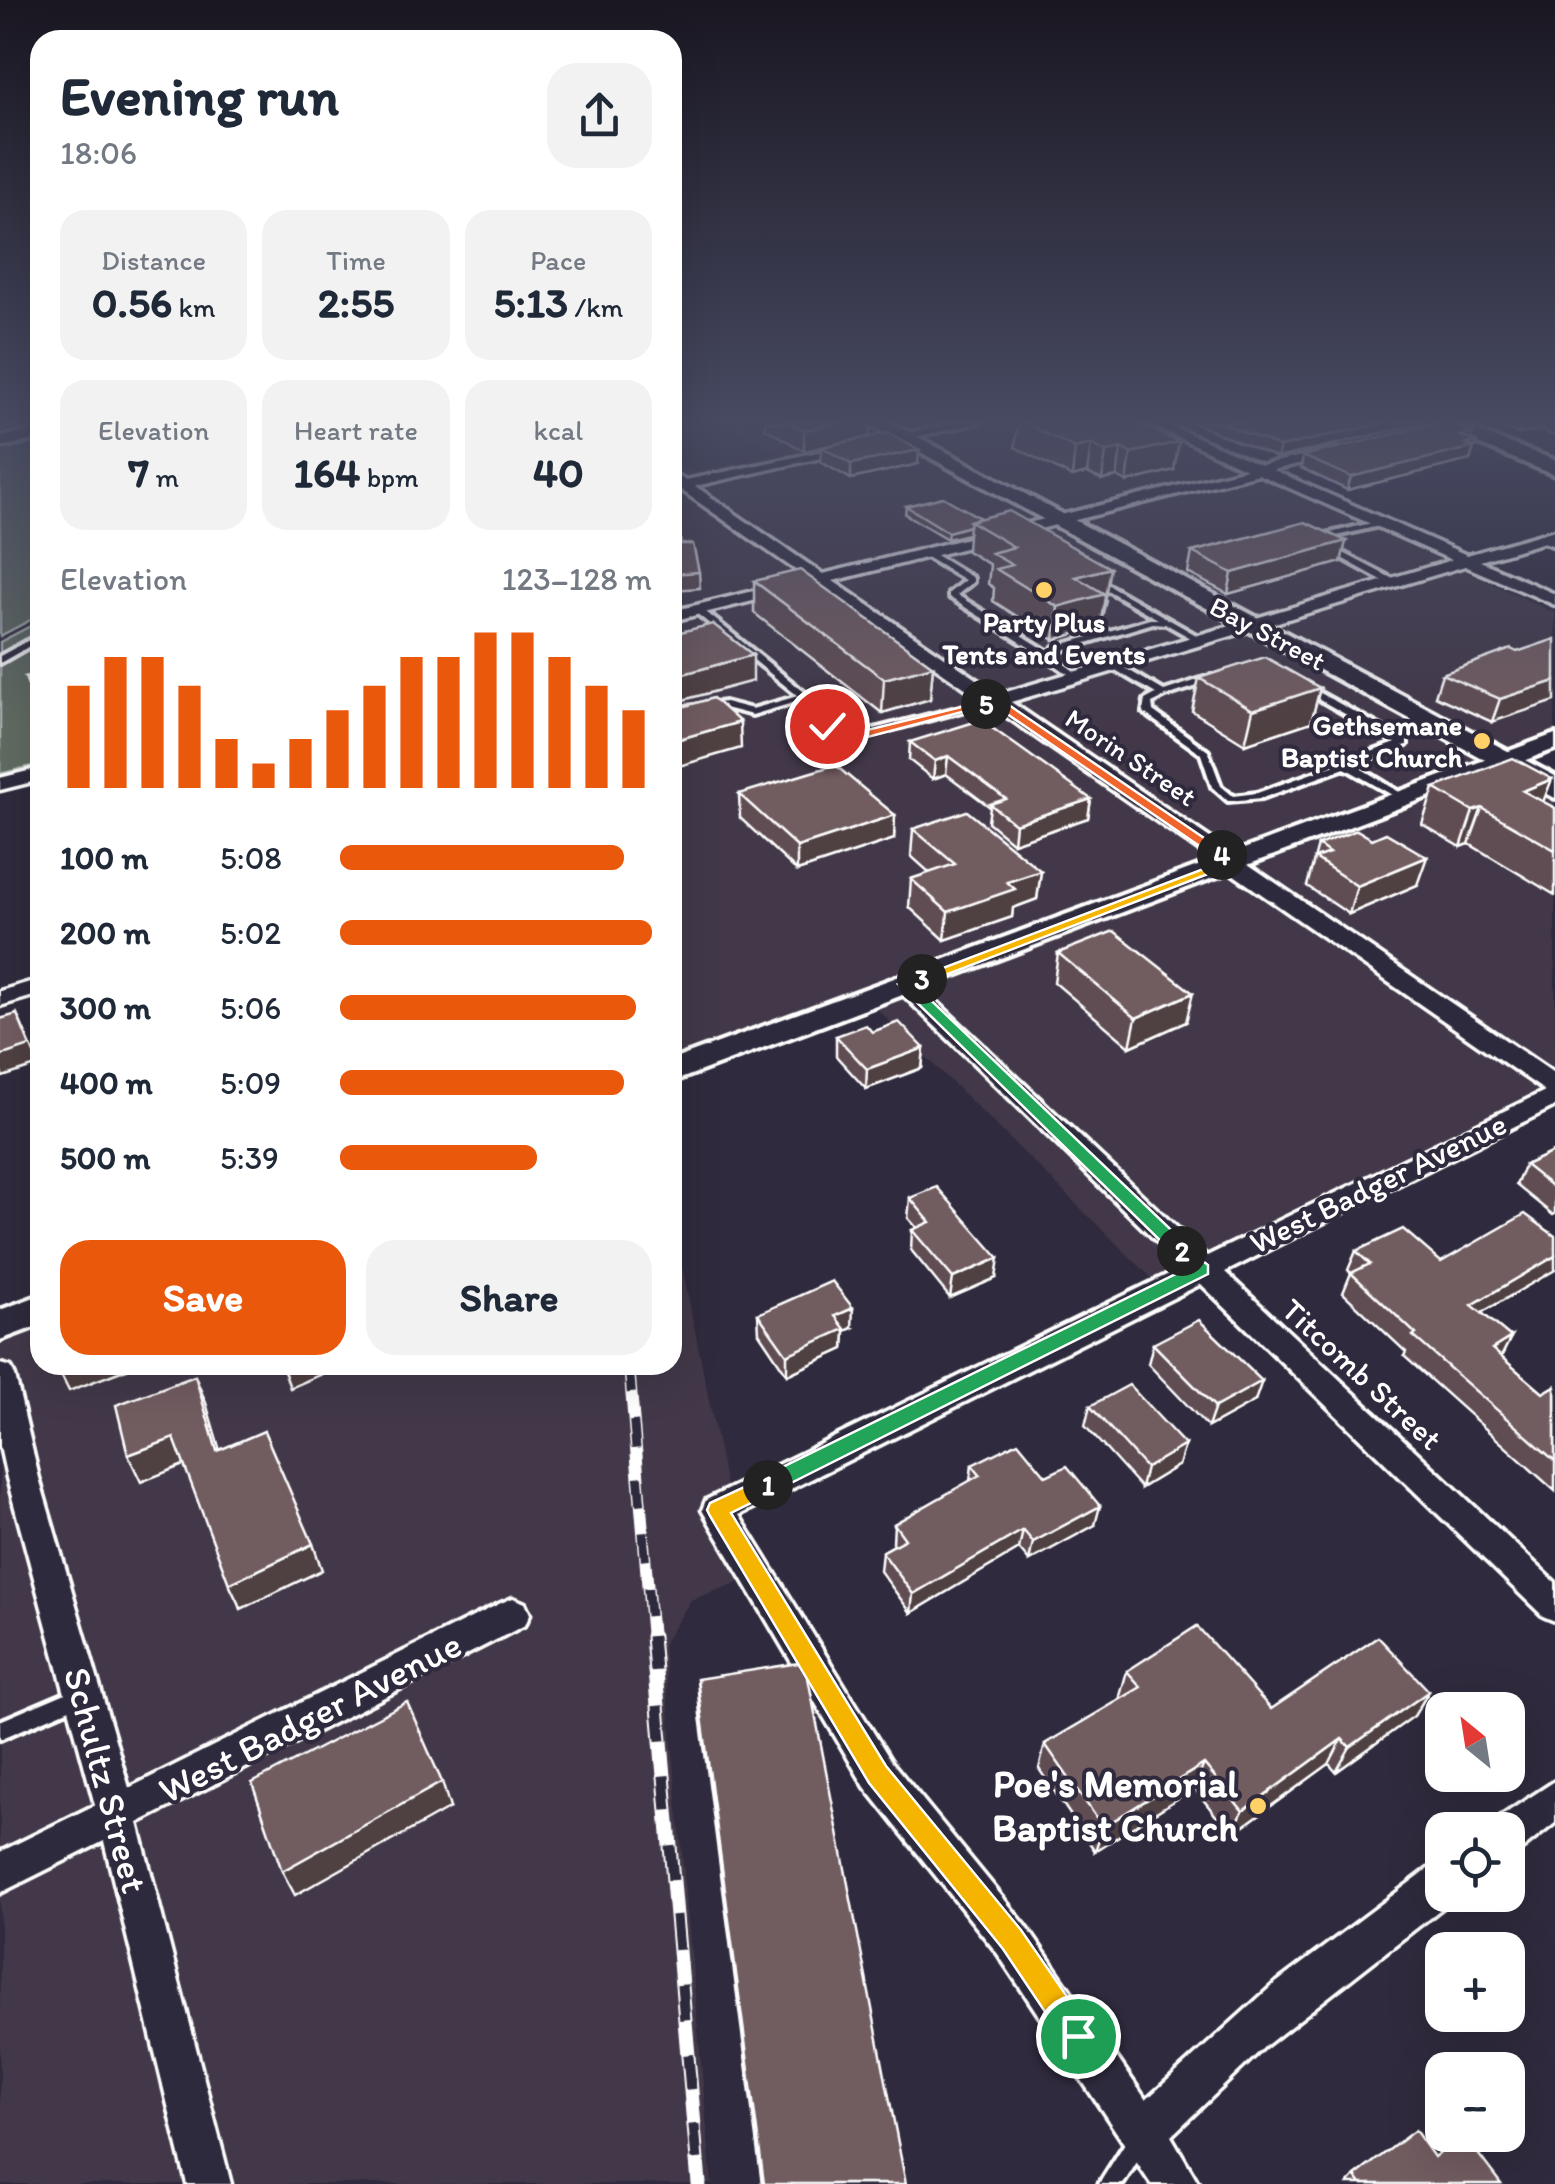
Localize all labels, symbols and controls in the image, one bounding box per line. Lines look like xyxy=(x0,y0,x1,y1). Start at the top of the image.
text: Evening run xyxy=(60,63,339,129)
button: share xyxy=(547,63,652,168)
text: 18:06 xyxy=(60,134,137,172)
text: Distance xyxy=(101,243,206,277)
text: Time xyxy=(326,243,386,277)
text: Pace xyxy=(530,243,586,277)
text: 0.56 xyxy=(92,277,172,328)
text: 2:55 xyxy=(318,277,394,328)
text: 5:13 xyxy=(493,277,568,328)
text: km xyxy=(172,290,216,324)
text: /km xyxy=(568,290,623,324)
text: Elevation xyxy=(98,413,209,447)
text: Heart rate xyxy=(294,413,418,447)
text: kcal xyxy=(533,413,583,447)
text: 7 xyxy=(128,447,149,498)
text: 164 xyxy=(293,447,360,498)
text: 40 xyxy=(533,447,584,498)
text: m xyxy=(149,460,179,494)
text: bpm xyxy=(360,460,419,494)
text: Elevation xyxy=(60,560,187,598)
text: 123–128 m xyxy=(502,560,652,598)
marker: Party Plus Tents and Events xyxy=(1033,579,1055,601)
street label: Bay Street xyxy=(1204,588,1332,678)
place label: Party Plus Tents and Events xyxy=(941,605,1146,671)
pin: 5 xyxy=(961,679,1011,729)
pin xyxy=(785,684,870,769)
text: 5 xyxy=(979,687,993,721)
icon: check xyxy=(800,699,855,754)
street label: Morin Street xyxy=(1059,701,1203,813)
place label: Gethsemane Baptist Church xyxy=(1281,708,1463,774)
marker: Gethsemane Baptist Church xyxy=(1471,730,1493,752)
pin: 4 xyxy=(1197,830,1247,880)
text: 4 xyxy=(1214,838,1230,872)
text: 100 m xyxy=(60,839,148,877)
text: 5:08 xyxy=(220,839,282,877)
text: 200 m xyxy=(60,914,150,952)
text: 5:02 xyxy=(220,914,281,952)
pin: 3 xyxy=(897,954,947,1004)
text: 3 xyxy=(914,962,930,996)
text: 300 m xyxy=(60,989,151,1027)
text: 5:06 xyxy=(220,989,281,1027)
text: 400 m xyxy=(60,1064,153,1102)
text: 5:09 xyxy=(220,1064,281,1102)
street label: West Badger Avenue xyxy=(1243,1104,1513,1262)
text: 500 m xyxy=(60,1139,150,1177)
text: 5:39 xyxy=(220,1139,279,1177)
pin: 2 xyxy=(1157,1226,1207,1276)
text: 2 xyxy=(1175,1234,1189,1268)
button: Save xyxy=(60,1240,346,1355)
button: Share xyxy=(366,1240,652,1355)
street label: Titcomb Street xyxy=(1274,1290,1450,1458)
pin: 1 xyxy=(743,1460,793,1510)
text: 1 xyxy=(762,1468,775,1502)
street label: West Badger Avenue xyxy=(151,1621,469,1813)
street label: Schultz Street xyxy=(54,1662,158,1898)
north arrow xyxy=(1425,1692,1525,1792)
map controls xyxy=(1425,1692,1525,2152)
place label: Poe's Memorial Baptist Church xyxy=(992,1761,1239,1851)
marker: Poe's Memorial Baptist Church xyxy=(1247,1795,1269,1817)
button: locate xyxy=(1425,1812,1525,1912)
button: + xyxy=(1425,1932,1525,2032)
pin xyxy=(1036,1994,1121,2079)
icon: arrive xyxy=(1051,2009,1106,2064)
button: − xyxy=(1425,2052,1525,2152)

